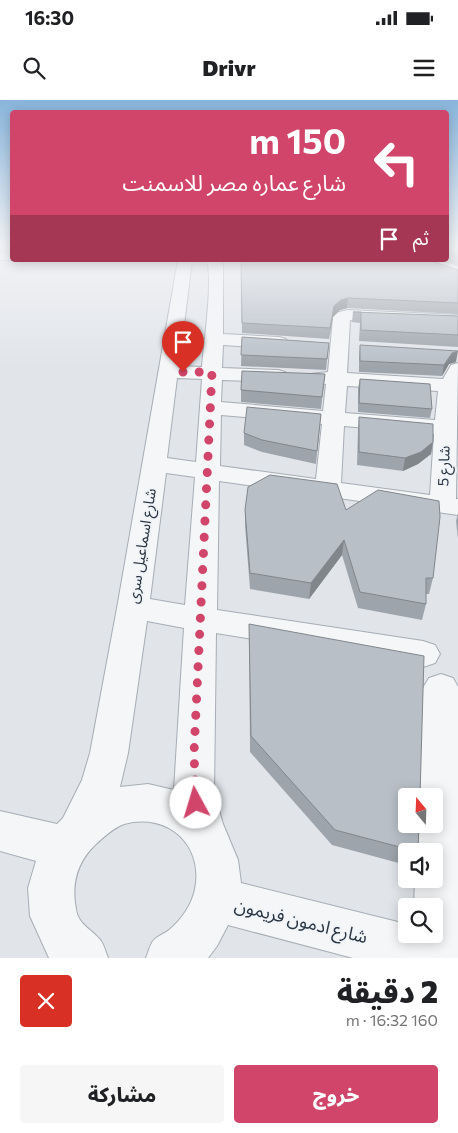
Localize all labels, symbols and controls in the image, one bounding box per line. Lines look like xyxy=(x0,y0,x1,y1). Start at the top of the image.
text: 16:30 xyxy=(25,6,74,29)
icon: search xyxy=(20,54,48,82)
text: Drivr xyxy=(202,54,256,81)
icon: menu xyxy=(410,54,438,82)
text: 150 m xyxy=(249,118,346,161)
icon: left xyxy=(364,130,429,195)
text: شارع عماره مصر للاسمنت xyxy=(123,169,346,196)
icon: arrive xyxy=(375,225,403,253)
text: ثم xyxy=(413,226,429,249)
pin xyxy=(162,321,204,372)
icon: arrive xyxy=(169,328,197,356)
street label: شارع 5 xyxy=(433,445,457,487)
street label: شارع اسماعيل سرى xyxy=(123,487,163,605)
position arrow xyxy=(169,776,221,828)
north arrow xyxy=(398,788,442,832)
map controls xyxy=(398,788,443,943)
button: sound xyxy=(398,843,443,888)
street label: شارع ادمون فريمون xyxy=(231,893,370,951)
button: search xyxy=(398,898,443,943)
text: 2 دقيقة xyxy=(337,972,438,1009)
button: close xyxy=(20,975,72,1027)
text: 160 m · 16:32 xyxy=(346,1010,438,1029)
button: مشاركة xyxy=(20,1065,224,1123)
button: خروج xyxy=(234,1065,438,1123)

